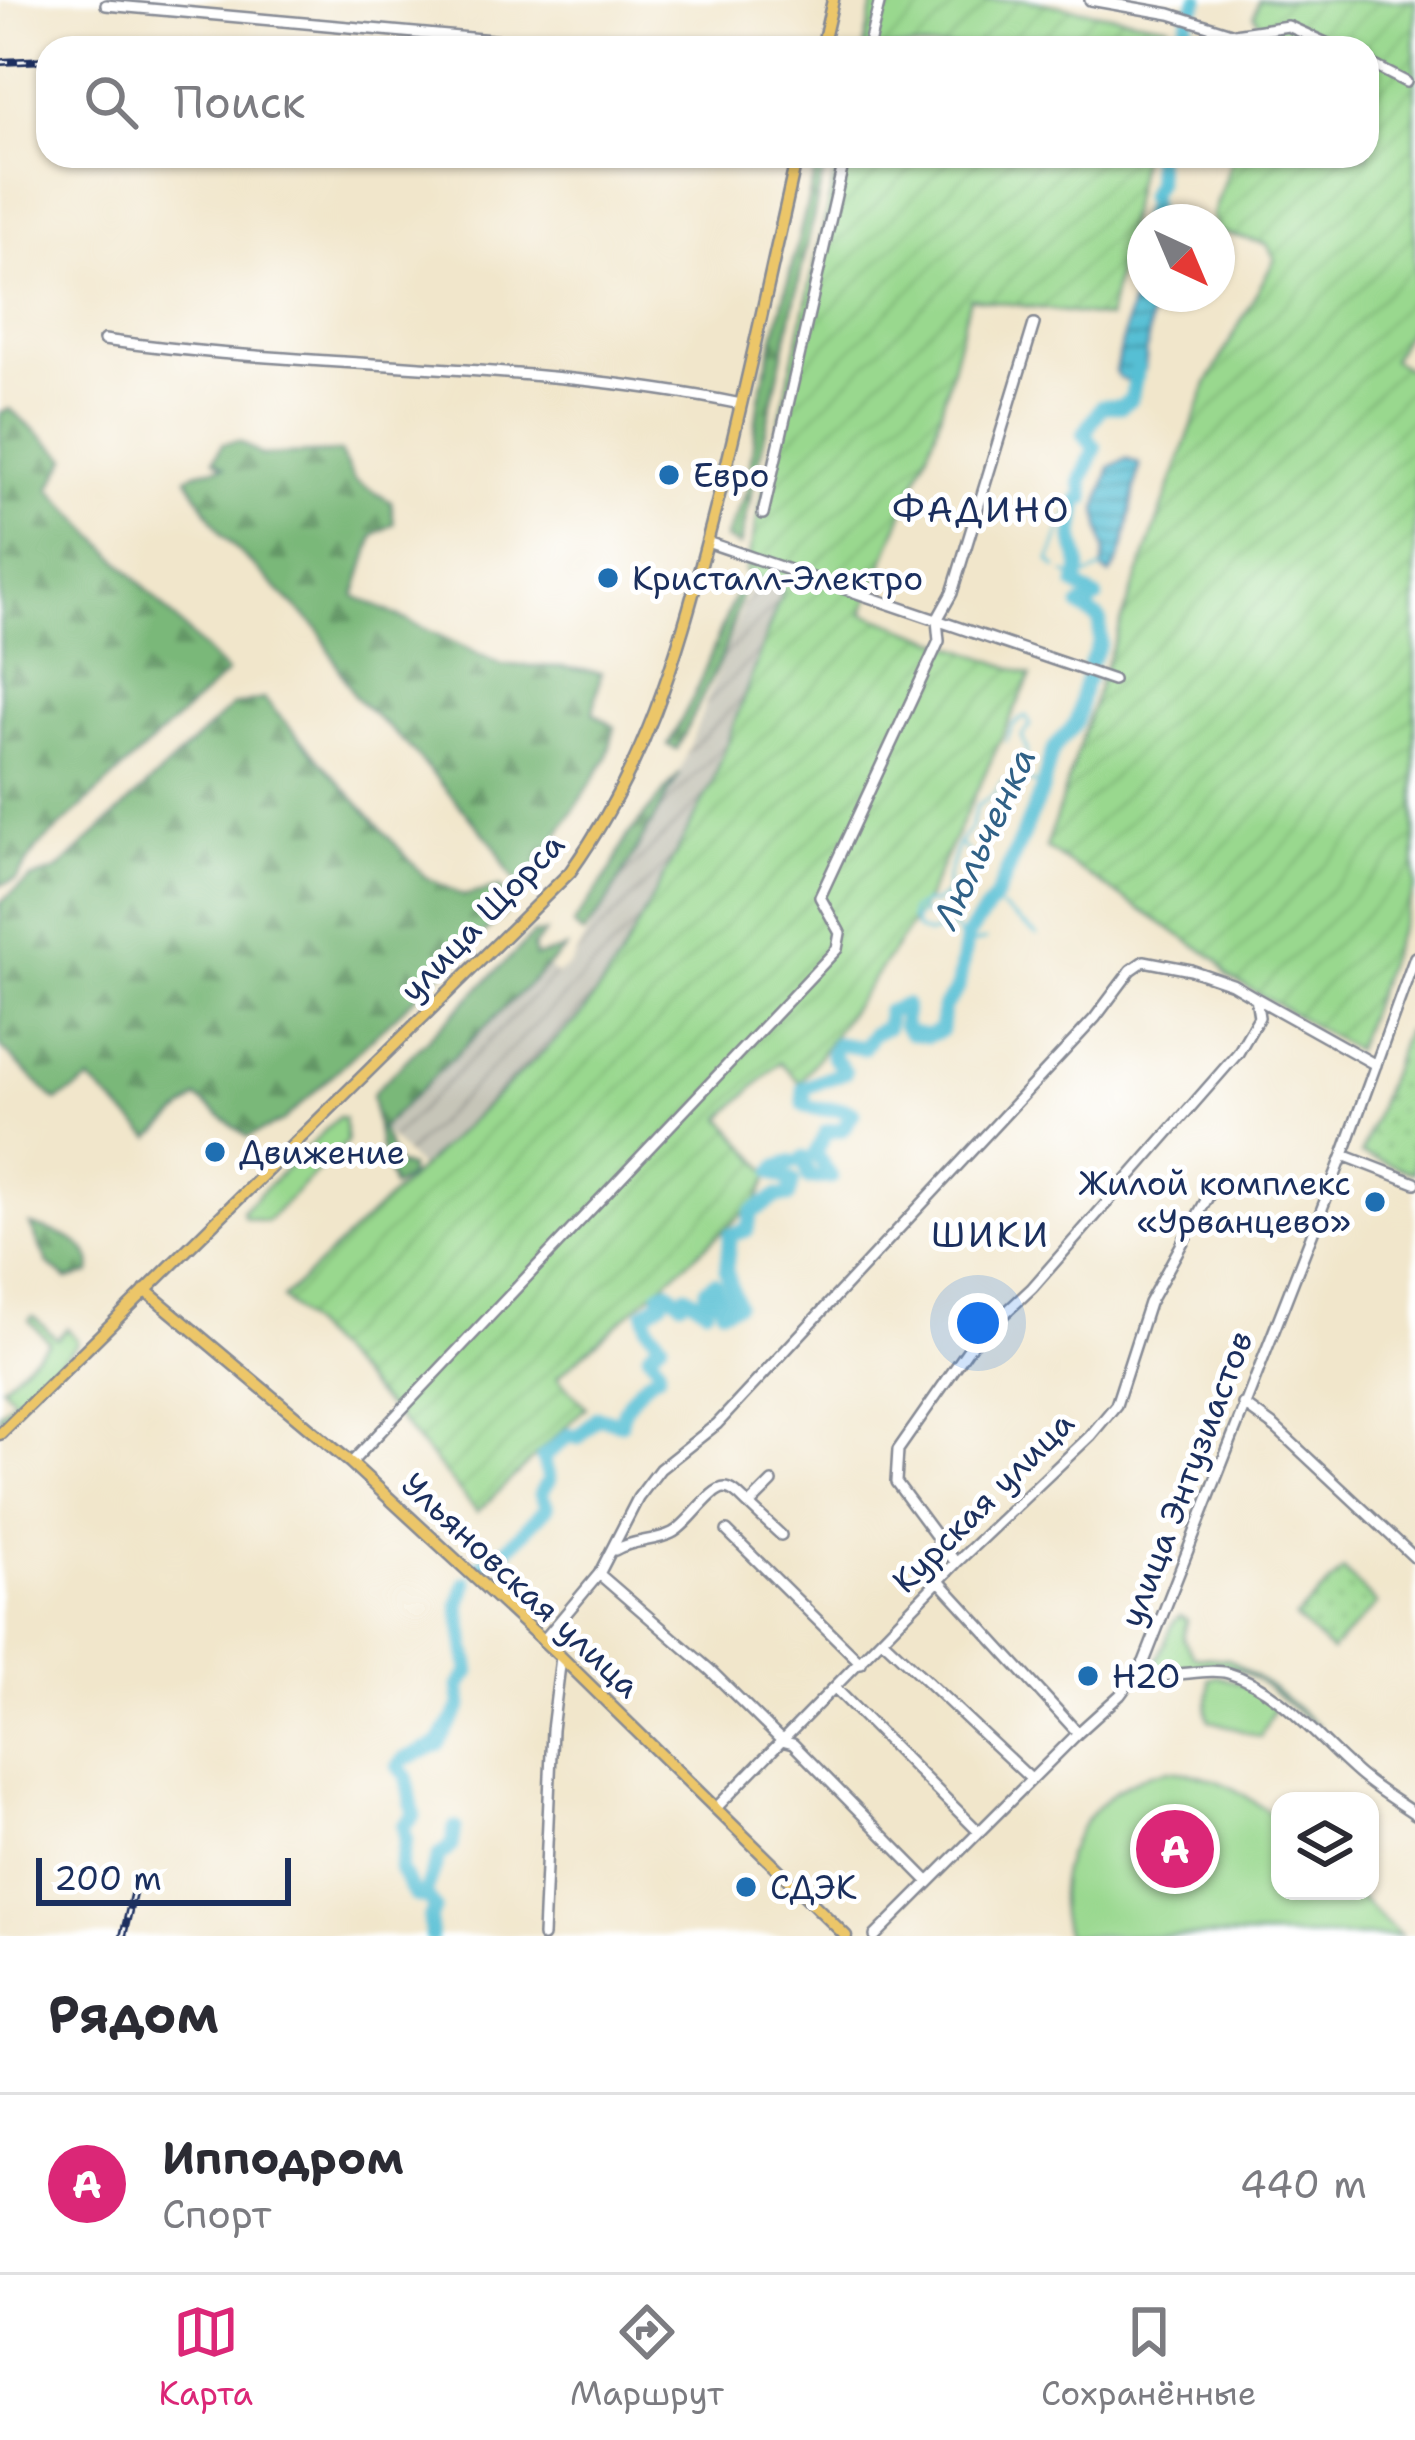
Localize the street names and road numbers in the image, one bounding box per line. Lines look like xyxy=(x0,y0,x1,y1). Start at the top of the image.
street label: улица Щорса xyxy=(390,823,574,1011)
street label: улица Энтузиастов xyxy=(1109,1324,1263,1634)
street label: Курская улица xyxy=(882,1401,1084,1603)
street label: Ульяновская улица xyxy=(392,1462,650,1708)

